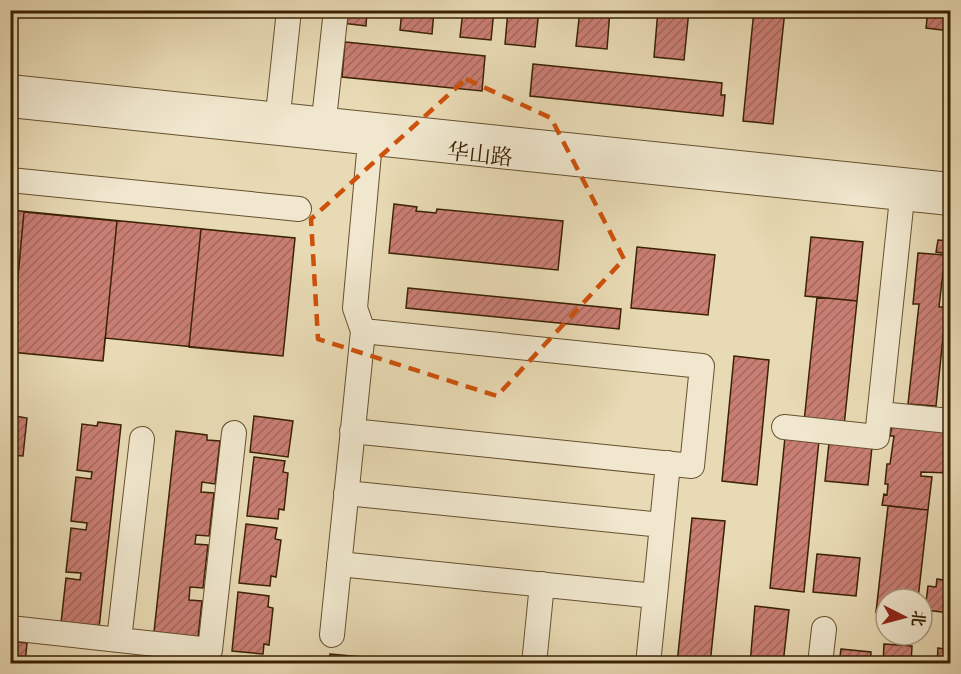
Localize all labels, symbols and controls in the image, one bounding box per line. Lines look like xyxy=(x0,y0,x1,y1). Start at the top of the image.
street label: 华山路 xyxy=(446,139,514,171)
north arrow xyxy=(874,587,934,647)
text: 北 xyxy=(908,610,929,627)

